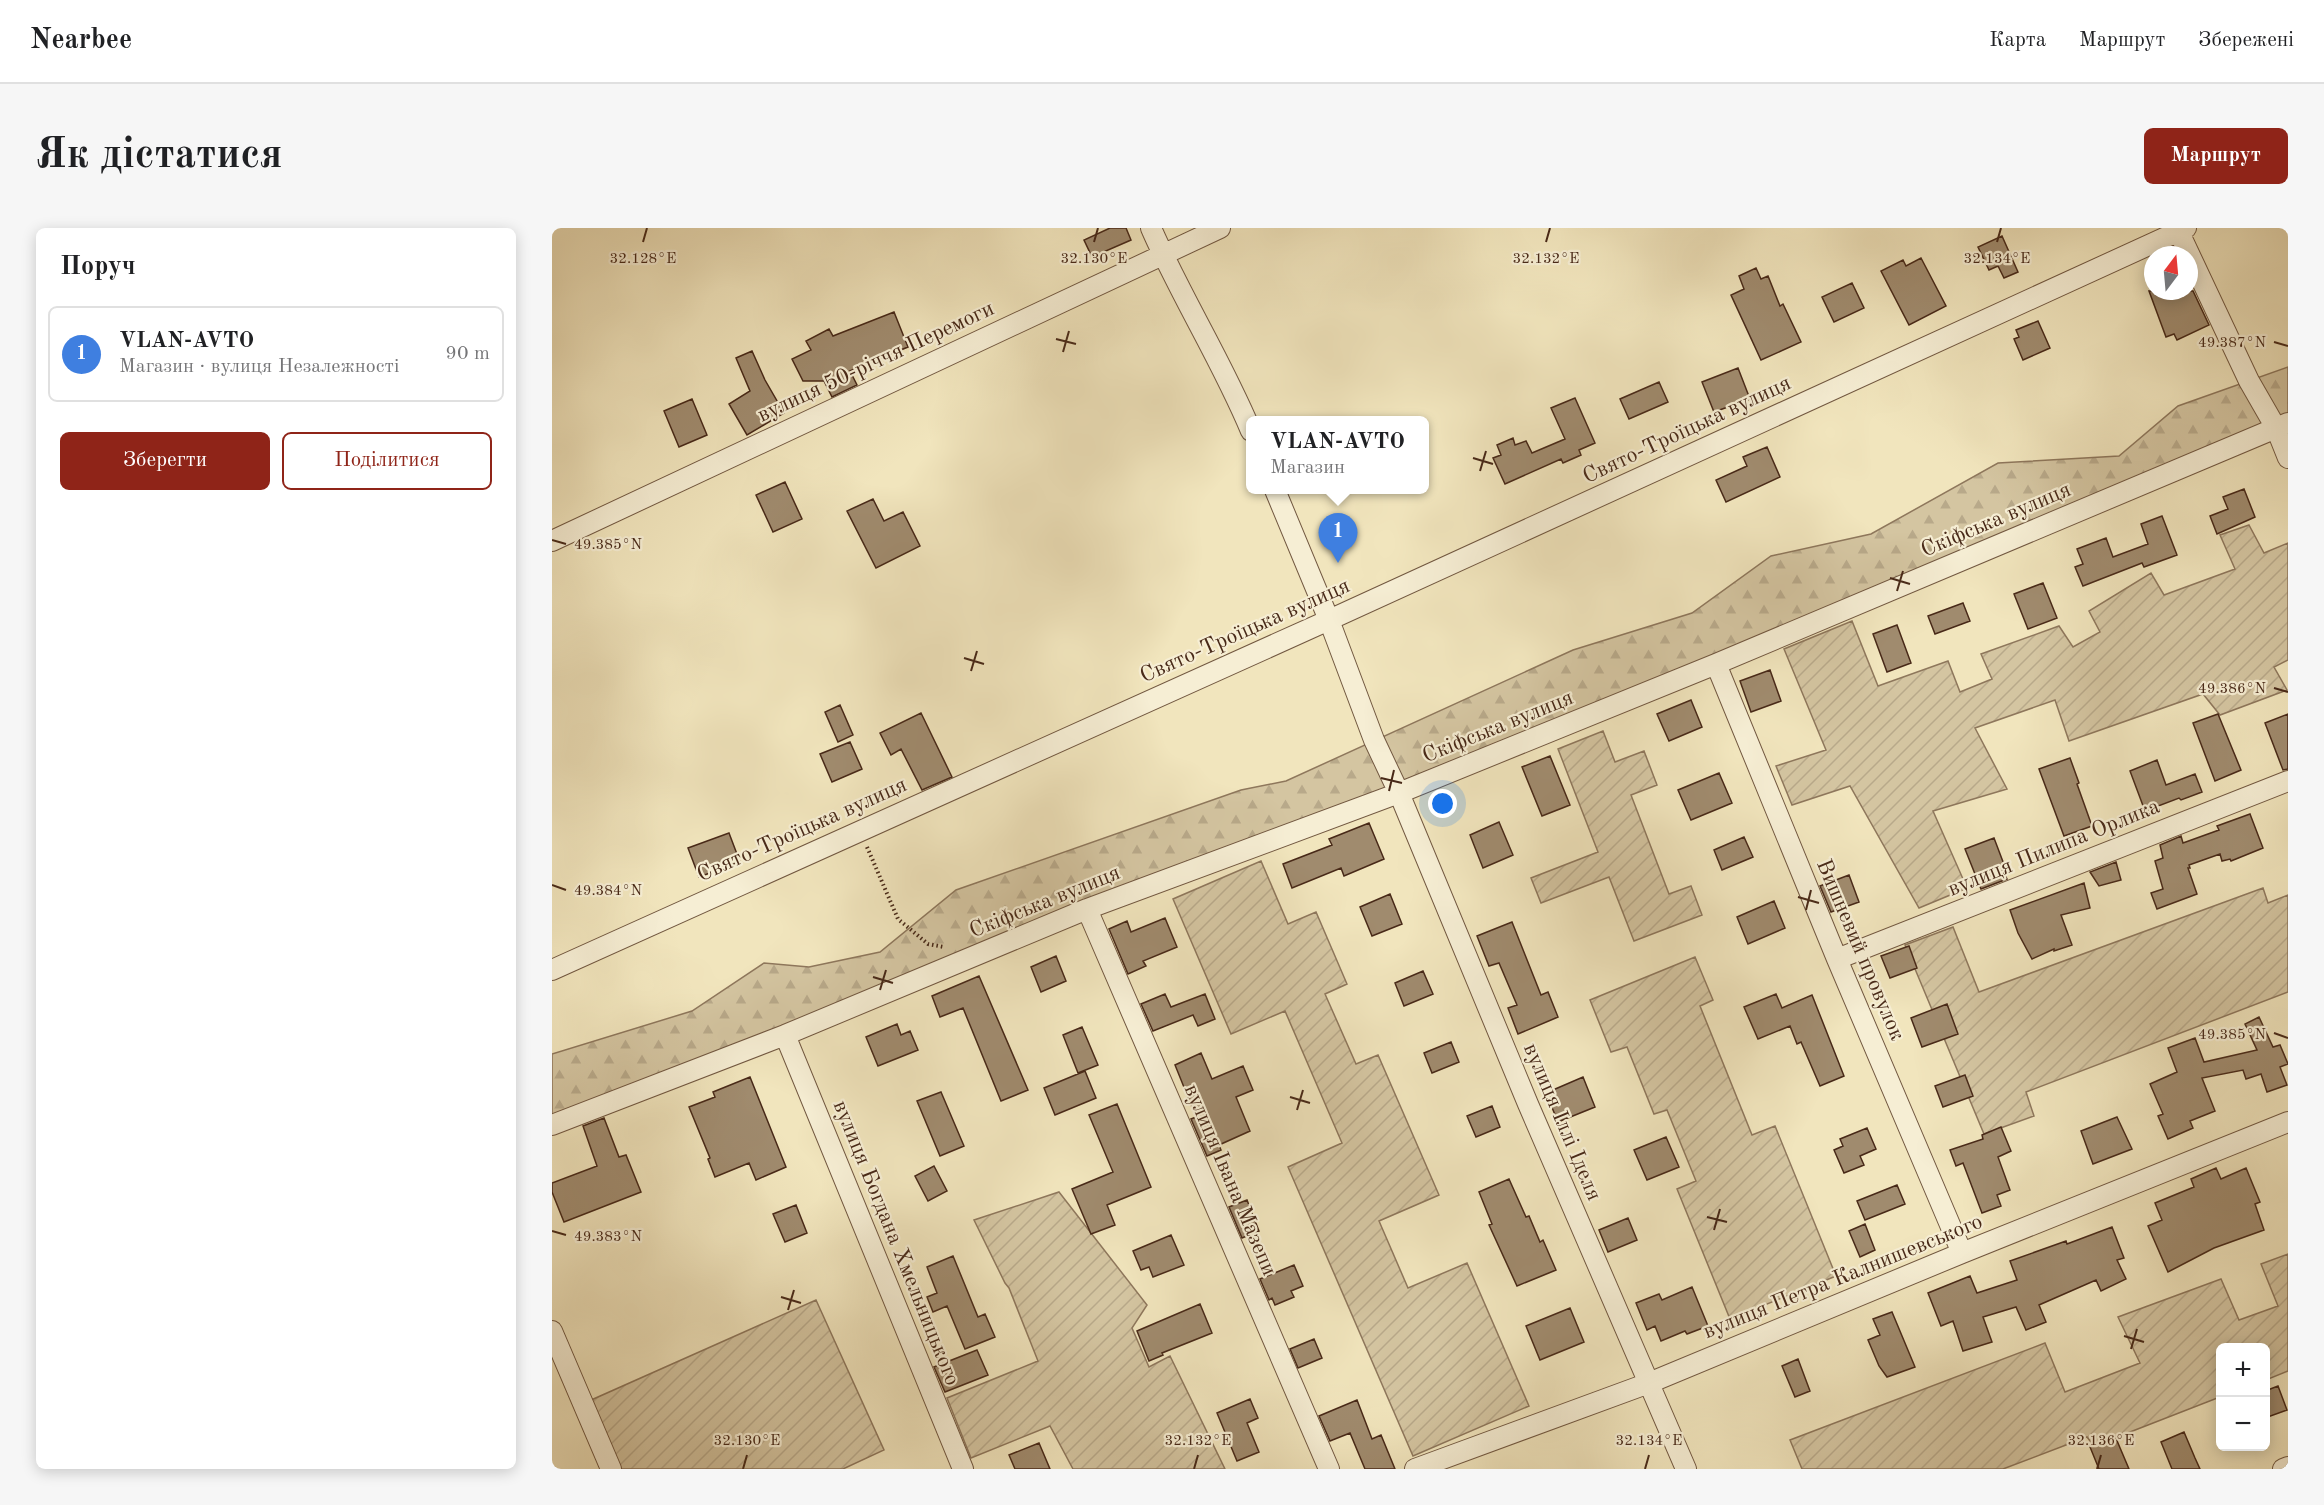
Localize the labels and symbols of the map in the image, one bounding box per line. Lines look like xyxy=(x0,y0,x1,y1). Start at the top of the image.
north arrow xyxy=(2144,246,2198,300)
text: 32.128°E xyxy=(610,252,676,267)
text: 32.130°E xyxy=(1061,252,1127,267)
text: 32.132°E xyxy=(1513,252,1579,267)
text: 32.134°E xyxy=(1964,252,2030,267)
street label: вулиця 50-річчя Перемоги xyxy=(754,297,998,427)
text: 49.387°N xyxy=(2198,336,2266,351)
street label: Свято-Троїцька вулиця xyxy=(1579,372,1795,488)
street label: Скіфська вулиця xyxy=(1918,479,2074,561)
pin: 1 xyxy=(1318,514,1358,563)
text: 49.385°N xyxy=(574,538,642,553)
street label: Свято-Троїцька вулиця xyxy=(1137,575,1353,687)
text: 49.386°N xyxy=(2198,682,2266,697)
street label: Скіфська вулиця xyxy=(1419,687,1577,767)
street label: Свято-Троїцька вулиця xyxy=(694,774,910,886)
your location xyxy=(1428,789,1457,818)
street label: вулиця Пилипа Орлика xyxy=(1945,795,2163,901)
street label: Вишневий провулок xyxy=(1812,856,1908,1044)
street label: Скіфська вулиця xyxy=(966,862,1124,942)
text: 49.384°N xyxy=(574,884,642,899)
text: 49.385°N xyxy=(2198,1028,2266,1043)
street label: вулиця Іллі Іделя xyxy=(1519,1040,1605,1204)
street label: вулиця Івана Мазепи xyxy=(1180,1081,1280,1279)
street label: вулиця Богдана Хмельницького xyxy=(829,1097,963,1389)
street label: вулиця Петра Калнишевського xyxy=(1700,1211,1986,1343)
text: 49.383°N xyxy=(574,1230,642,1245)
text: 32.130°E xyxy=(714,1434,780,1449)
text: 32.132°E xyxy=(1165,1434,1231,1449)
text: 32.134°E xyxy=(1616,1434,1682,1449)
text: 32.136°E xyxy=(2068,1434,2134,1449)

